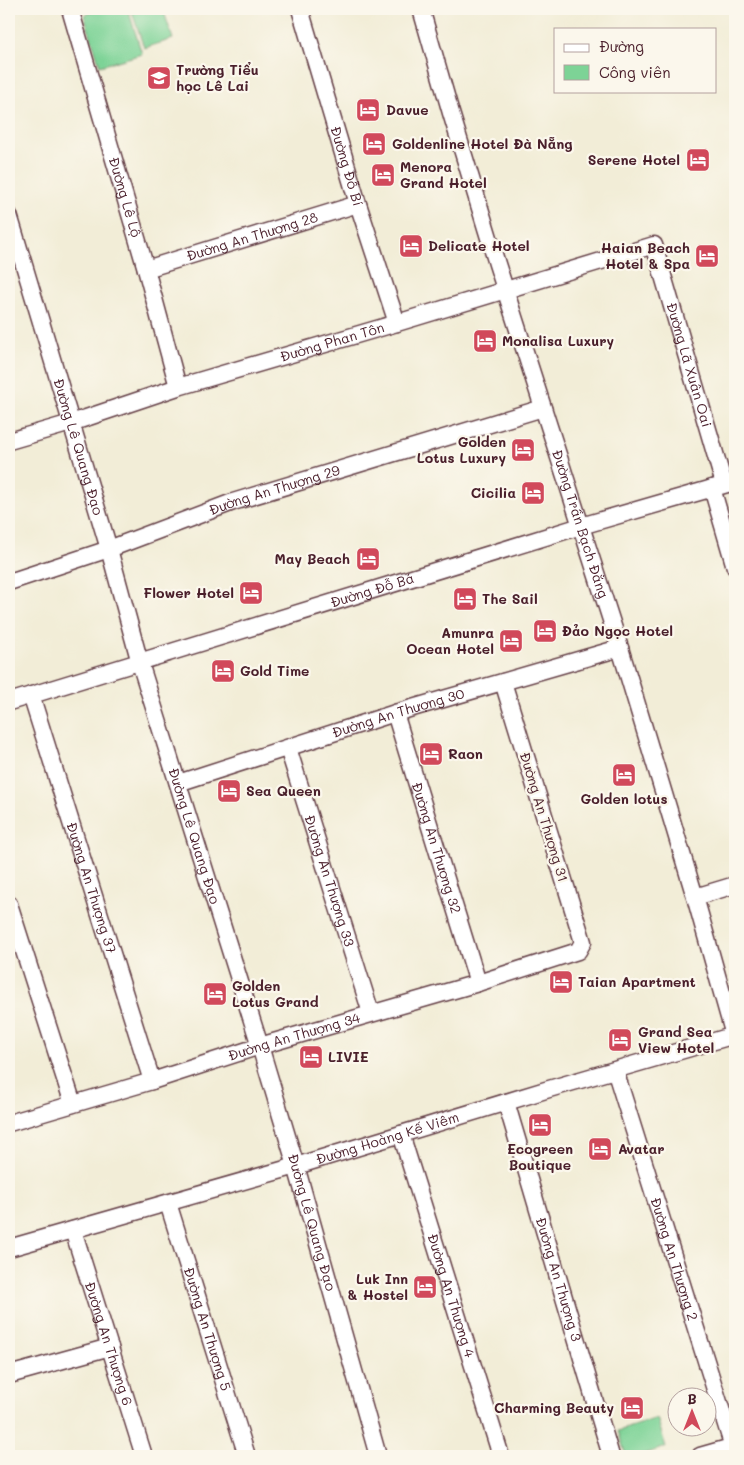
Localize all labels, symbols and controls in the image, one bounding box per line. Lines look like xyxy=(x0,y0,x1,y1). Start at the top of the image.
legend xyxy=(554,28,716,92)
text: Đường xyxy=(599,36,644,56)
place label: Trường Tiểu học Lê Lai xyxy=(176,60,259,95)
text: Công viên xyxy=(599,62,671,82)
school or university icon: Trường Tiểu học Lê Lai xyxy=(146,65,172,91)
hotel icon: Davue xyxy=(355,97,381,123)
place label: Davue xyxy=(386,100,429,119)
street label: Đường Đỗ Bí xyxy=(326,124,368,208)
hotel icon: Goldenline Hotel Đà Nẵng xyxy=(361,131,387,157)
place label: Goldenline Hotel Đà Nẵng xyxy=(392,134,573,153)
hotel icon: Serene Hotel xyxy=(685,147,711,173)
place label: Serene Hotel xyxy=(588,150,680,169)
street label: Đường Lê Lộ xyxy=(105,155,146,239)
place label: Menora Grand Hotel xyxy=(400,157,487,192)
hotel icon: Menora Grand Hotel xyxy=(370,162,396,188)
street label: Đường An Thượng 28 xyxy=(184,207,320,265)
hotel icon: Delicate Hotel xyxy=(398,233,424,259)
place label: Delicate Hotel xyxy=(428,236,530,255)
place label: Haian Beach Hotel & Spa xyxy=(601,238,690,273)
hotel icon: Haian Beach Hotel & Spa xyxy=(694,243,720,269)
street label: Đường Lã Xuân Oai xyxy=(662,300,717,429)
street label: Đường Phan Tôn xyxy=(278,317,386,366)
hotel icon: Monalisa Luxury xyxy=(472,328,498,354)
place label: Monalisa Luxury xyxy=(502,331,614,350)
street label: Đường Lê Quang Đạo xyxy=(49,376,108,517)
place label: Golden Lotus Luxury xyxy=(417,432,506,467)
hotel icon: Golden Lotus Luxury xyxy=(510,437,536,463)
street label: Đường Trần Bạch Đằng xyxy=(548,447,613,600)
street label: Đường An Thượng 29 xyxy=(206,460,342,519)
hotel icon: Cicilia xyxy=(520,480,546,506)
place label: Cicilia xyxy=(471,483,516,502)
hotel icon: May Beach xyxy=(355,546,381,572)
place label: May Beach xyxy=(275,549,350,568)
street label: Đường Đỗ Bá xyxy=(328,568,416,612)
hotel icon: Flower Hotel xyxy=(238,580,264,606)
place label: Flower Hotel xyxy=(143,583,234,602)
hotel icon: The Sail xyxy=(452,586,478,612)
place label: The Sail xyxy=(482,589,538,608)
hotel icon: Đảo Ngọc Hotel xyxy=(532,618,558,644)
place label: Đảo Ngọc Hotel xyxy=(562,621,673,640)
place label: Amunra Ocean Hotel xyxy=(406,623,494,658)
hotel icon: Amunra Ocean Hotel xyxy=(498,628,524,654)
hotel icon: Gold Time xyxy=(210,658,236,684)
place label: Gold Time xyxy=(240,661,309,680)
street label: Đường An Thượng 30 xyxy=(329,683,467,742)
hotel icon: Raon xyxy=(418,741,444,767)
place label: Raon xyxy=(448,744,483,763)
street label: Đường An Thượng 31 xyxy=(516,750,573,884)
hotel icon: Golden lotus xyxy=(611,762,637,788)
street label: Đường Lê Quang Đạo xyxy=(164,765,225,906)
hotel icon: Sea Queen xyxy=(216,778,242,804)
street label: Đường An Thượng 32 xyxy=(408,780,466,916)
place label: Sea Queen xyxy=(246,781,321,800)
place label: Golden lotus xyxy=(581,789,667,808)
street label: Đường An Thượng 33 xyxy=(300,812,360,949)
street label: Đường An Thượng 37 xyxy=(62,820,121,956)
hotel icon: Taian Apartment xyxy=(548,969,574,995)
place label: Taian Apartment xyxy=(578,972,696,991)
place label: Golden Lotus Grand xyxy=(232,976,319,1011)
hotel icon: Golden Lotus Grand xyxy=(202,981,228,1007)
street label: Đường An Thượng 34 xyxy=(225,1007,363,1065)
place label: Grand Sea View Hotel xyxy=(638,1022,714,1057)
hotel icon: Grand Sea View Hotel xyxy=(607,1027,633,1053)
hotel icon: LIVIE xyxy=(298,1044,324,1070)
place label: LIVIE xyxy=(328,1047,369,1066)
street label: Đường Hoàng Kế Viêm xyxy=(313,1107,461,1168)
hotel icon: Ecogreen Boutique xyxy=(527,1112,553,1138)
hotel icon: Avatar xyxy=(587,1136,613,1162)
place label: Ecogreen Boutique xyxy=(507,1139,573,1174)
place label: Avatar xyxy=(618,1139,665,1158)
street label: Đường Lê Quang Đạo xyxy=(284,1151,341,1293)
street label: Đường An Thượng 2 xyxy=(646,1195,703,1323)
street label: Đường An Thượng 3 xyxy=(532,1215,586,1344)
street label: Đường An Thượng 4 xyxy=(423,1231,480,1360)
street label: Đường An Thượng 5 xyxy=(180,1265,236,1393)
place label: Luk Inn & Hostel xyxy=(347,1269,408,1304)
hotel icon: Luk Inn & Hostel xyxy=(412,1274,438,1300)
street label: Đường An Thượng 6 xyxy=(81,1279,138,1408)
north arrow xyxy=(666,1388,716,1438)
text: B xyxy=(687,1389,697,1408)
hotel icon: Charming Beauty xyxy=(619,1395,645,1421)
place label: Charming Beauty xyxy=(494,1398,614,1417)

